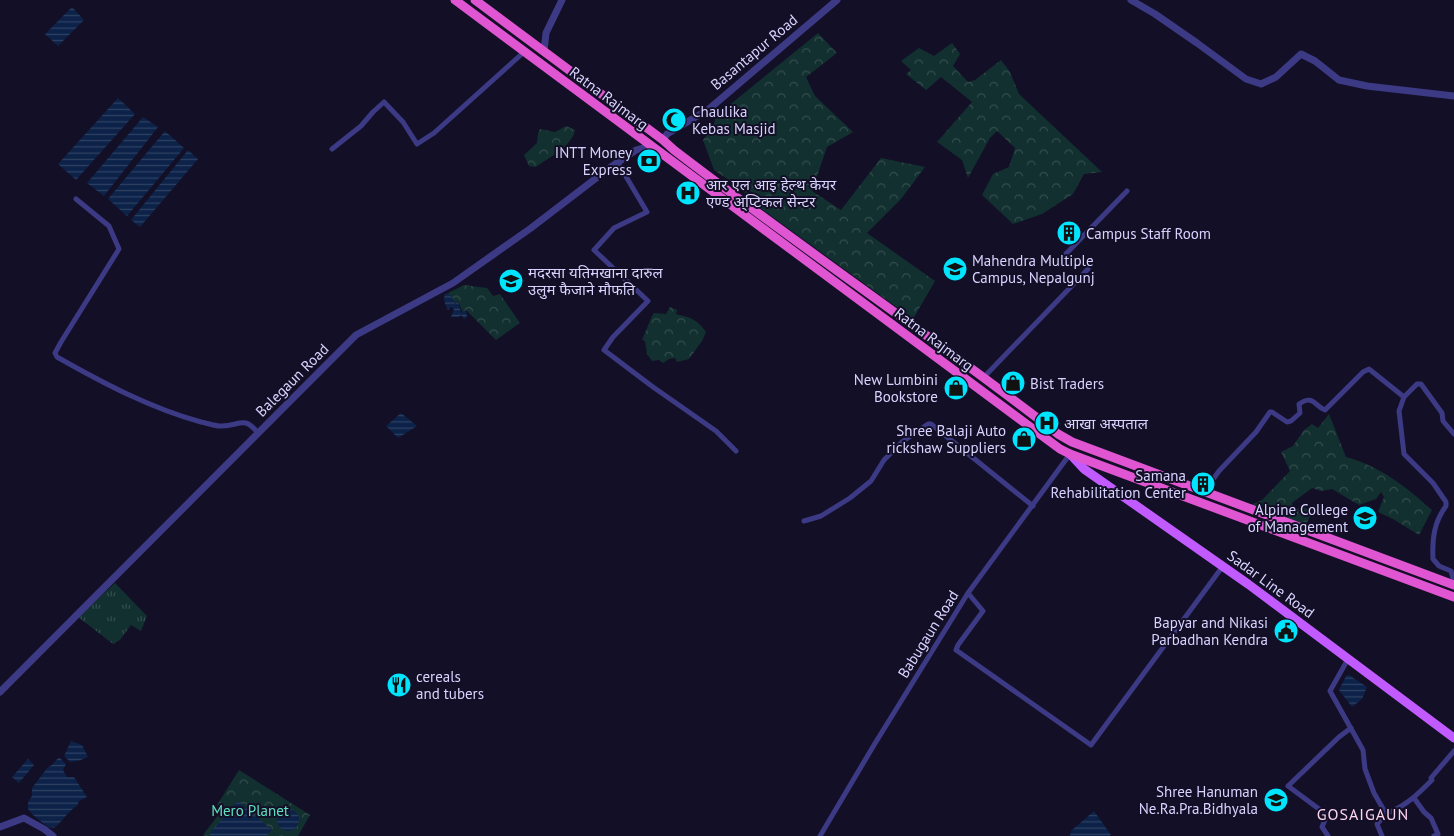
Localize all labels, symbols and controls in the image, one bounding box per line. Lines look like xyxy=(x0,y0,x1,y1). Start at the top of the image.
street label: Basantapur Road xyxy=(707,10,801,94)
street label: Ratna Rajmarg xyxy=(566,62,652,134)
place label: Chaulika Kebas Masjid xyxy=(692,102,776,138)
mosque icon: Chaulika Kebas Masjid xyxy=(661,107,687,133)
place label: INTT Money Express xyxy=(555,143,632,179)
bank icon: INTT Money Express xyxy=(636,148,662,174)
place label: आर एल आइ हेल्थ केयर एण्ड अ्प्टिकल सेन्टर xyxy=(706,175,837,212)
hospital icon: आर एल आइ हेल्थ केयर एण्ड अ्प्टिकल सेन्टर xyxy=(675,180,701,206)
building icon: Campus Staff Room xyxy=(1056,220,1082,246)
place label: Campus Staff Room xyxy=(1086,224,1211,243)
place label: Mahendra Multiple Campus, Nepalgunj xyxy=(972,251,1095,287)
school or university icon: Mahendra Multiple Campus, Nepalgunj xyxy=(942,256,968,282)
place label: मदरसा यतिमखाना दारुल उलुम फैजाने माैफति xyxy=(528,263,663,300)
school or university icon: मदरसा यतिमखाना दारुल उलुम फैजाने माैफति xyxy=(498,268,524,294)
street label: Ratna Rajmarg xyxy=(891,303,977,375)
street label: Balegaun Road xyxy=(251,339,333,421)
place label: New Lumbini Bookstore xyxy=(854,370,938,406)
shop icon: Bist Traders xyxy=(1000,370,1026,396)
place label: Bist Traders xyxy=(1030,374,1104,393)
shop icon: New Lumbini Bookstore xyxy=(943,375,969,401)
hospital icon: आखा अस्पताल xyxy=(1034,410,1060,436)
place label: आखा अस्पताल xyxy=(1064,414,1149,433)
place label: Shree Balaji Auto rickshaw Suppliers xyxy=(887,421,1006,457)
shop icon: Shree Balaji Auto rickshaw Suppliers xyxy=(1011,426,1037,452)
place label: Samana Rehabilitation Center xyxy=(1051,466,1186,502)
building icon: Samana Rehabilitation Center xyxy=(1190,471,1216,497)
place label: Alpine College of Management xyxy=(1248,500,1348,536)
school or university icon: Alpine College of Management xyxy=(1352,505,1378,531)
street label: Sadar Line Road xyxy=(1224,546,1318,622)
street label: Babugaun Road xyxy=(893,587,963,681)
place label: Bapyar and Nikasi Parbadhan Kendra xyxy=(1151,613,1268,649)
public building icon: Bapyar and Nikasi Parbadhan Kendra xyxy=(1273,618,1299,644)
place label: cereals and tubers xyxy=(416,667,484,703)
restaurant icon: cereals and tubers xyxy=(386,672,412,698)
place label: Shree Hanuman Ne.Ra.Pra.Bidhyala xyxy=(1139,782,1258,818)
school or university icon: Shree Hanuman Ne.Ra.Pra.Bidhyala xyxy=(1263,787,1289,813)
park label: Mero Planet xyxy=(211,801,289,820)
district label: GOSAIGAUN xyxy=(1317,804,1409,824)

